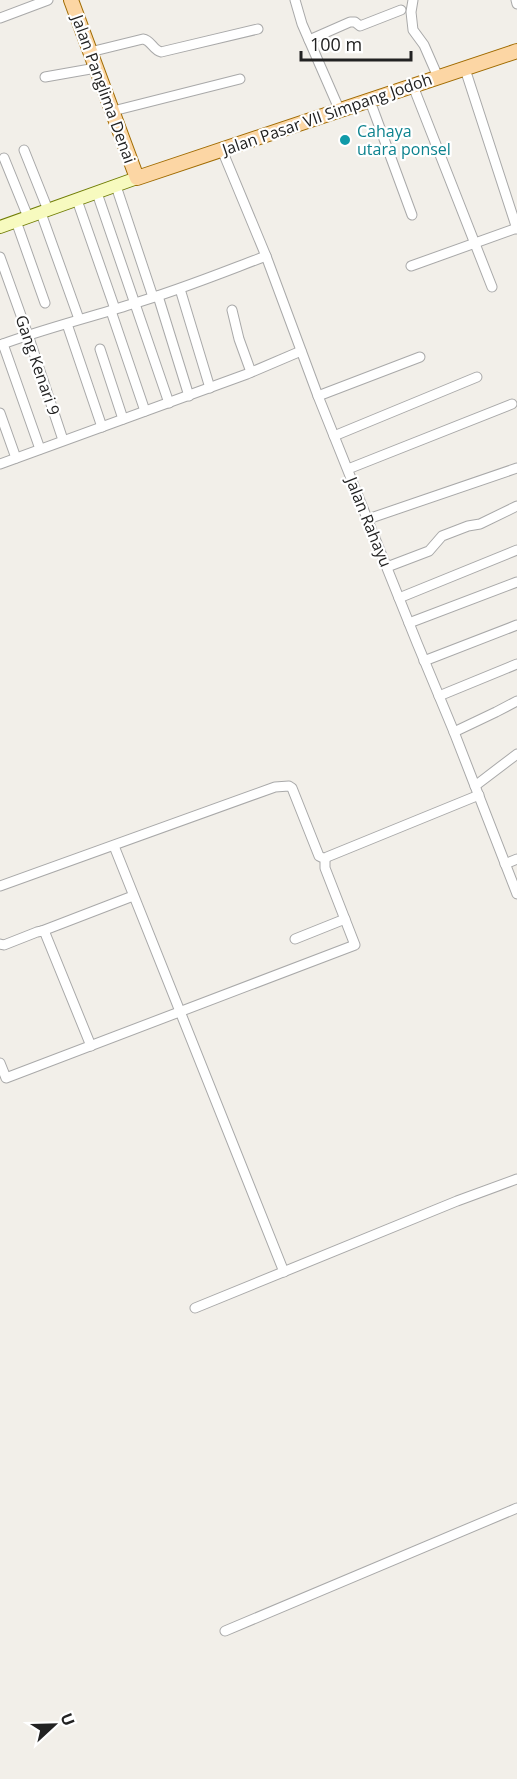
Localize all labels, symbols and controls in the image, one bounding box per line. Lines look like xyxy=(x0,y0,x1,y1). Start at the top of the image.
street label: Jalan Panglima Denai xyxy=(66,10,141,166)
scale bar xyxy=(301,24,410,62)
text: 100 m xyxy=(310,32,362,56)
street label: Jalan Pasar VII Simpang Jodoh xyxy=(217,68,435,161)
place label: Cahaya utara ponsel xyxy=(357,120,451,160)
marker: Cahaya utara ponsel xyxy=(338,133,352,147)
street label: Gang Kenari 9 xyxy=(11,312,65,418)
street label: Jalan Rahayu xyxy=(340,472,397,570)
north arrow xyxy=(24,1695,84,1755)
text: U xyxy=(55,1710,80,1729)

